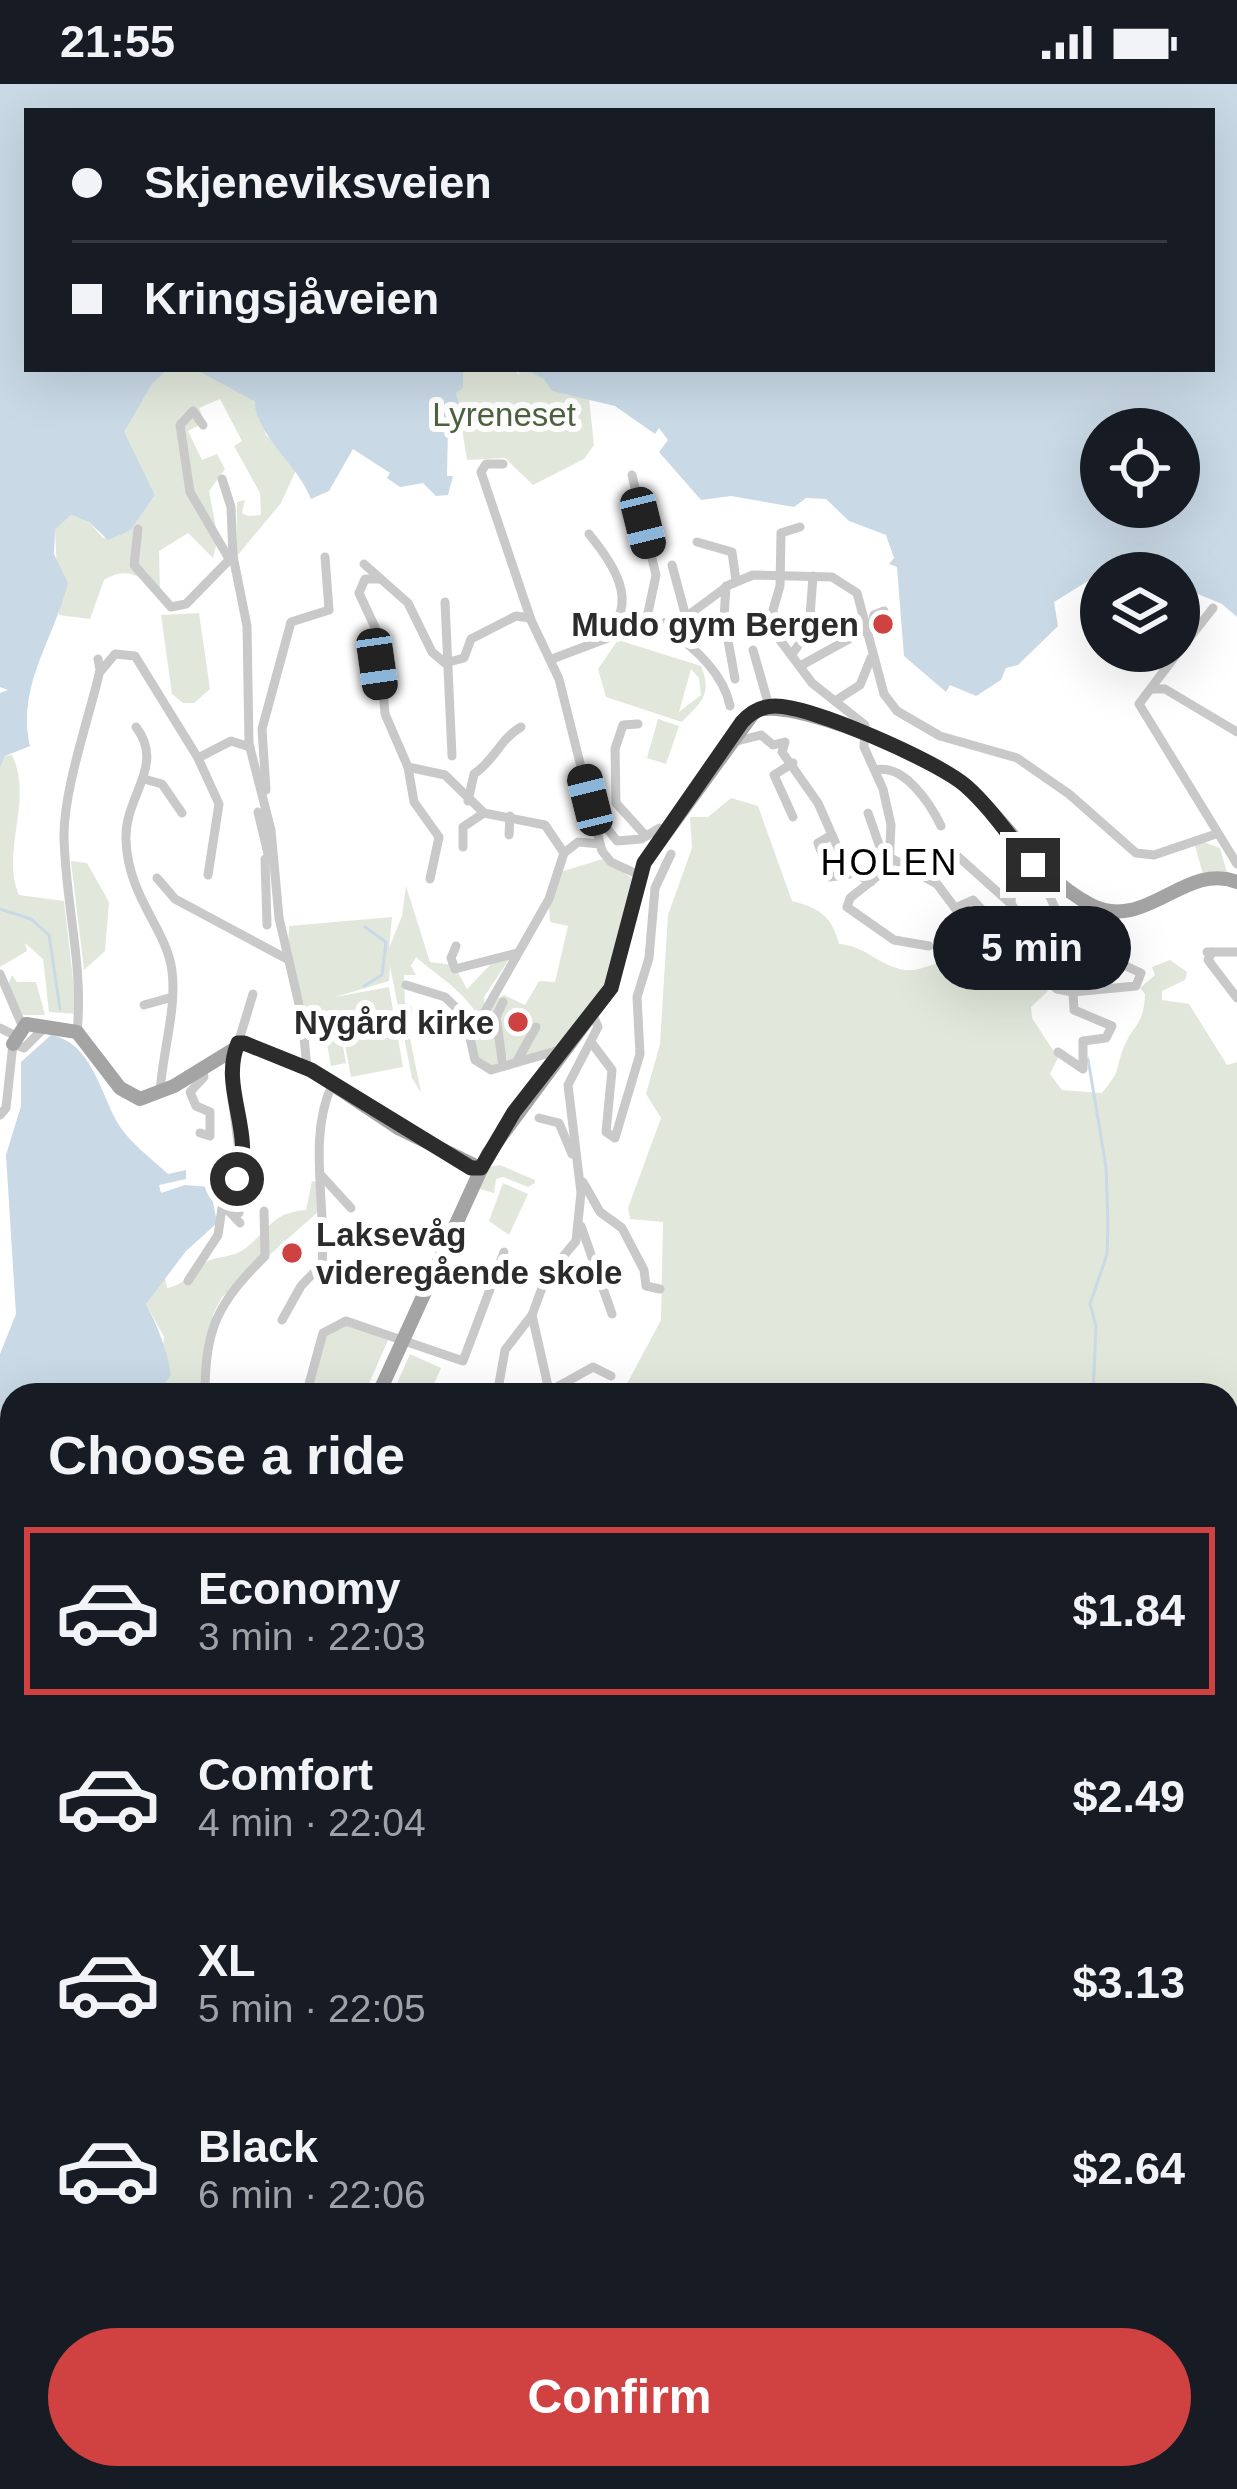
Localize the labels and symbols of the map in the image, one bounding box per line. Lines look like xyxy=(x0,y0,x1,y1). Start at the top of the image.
park label: Lyreneset xyxy=(432,396,576,433)
car xyxy=(617,484,669,562)
place label: Mudo gym Bergen xyxy=(571,606,859,643)
marker: Mudo gym Bergen xyxy=(870,611,896,637)
car xyxy=(354,626,400,702)
car xyxy=(564,761,616,839)
route end xyxy=(1006,838,1060,892)
district label: HOLEN xyxy=(820,842,960,883)
callout: 5 min xyxy=(934,907,1132,991)
place label: Nygård kirke xyxy=(294,1004,494,1041)
marker: Nygård kirke xyxy=(505,1009,531,1035)
route start xyxy=(210,1152,264,1206)
place label: Laksevåg videregående skole xyxy=(316,1216,622,1291)
marker: Laksevåg videregående skole xyxy=(279,1240,305,1266)

